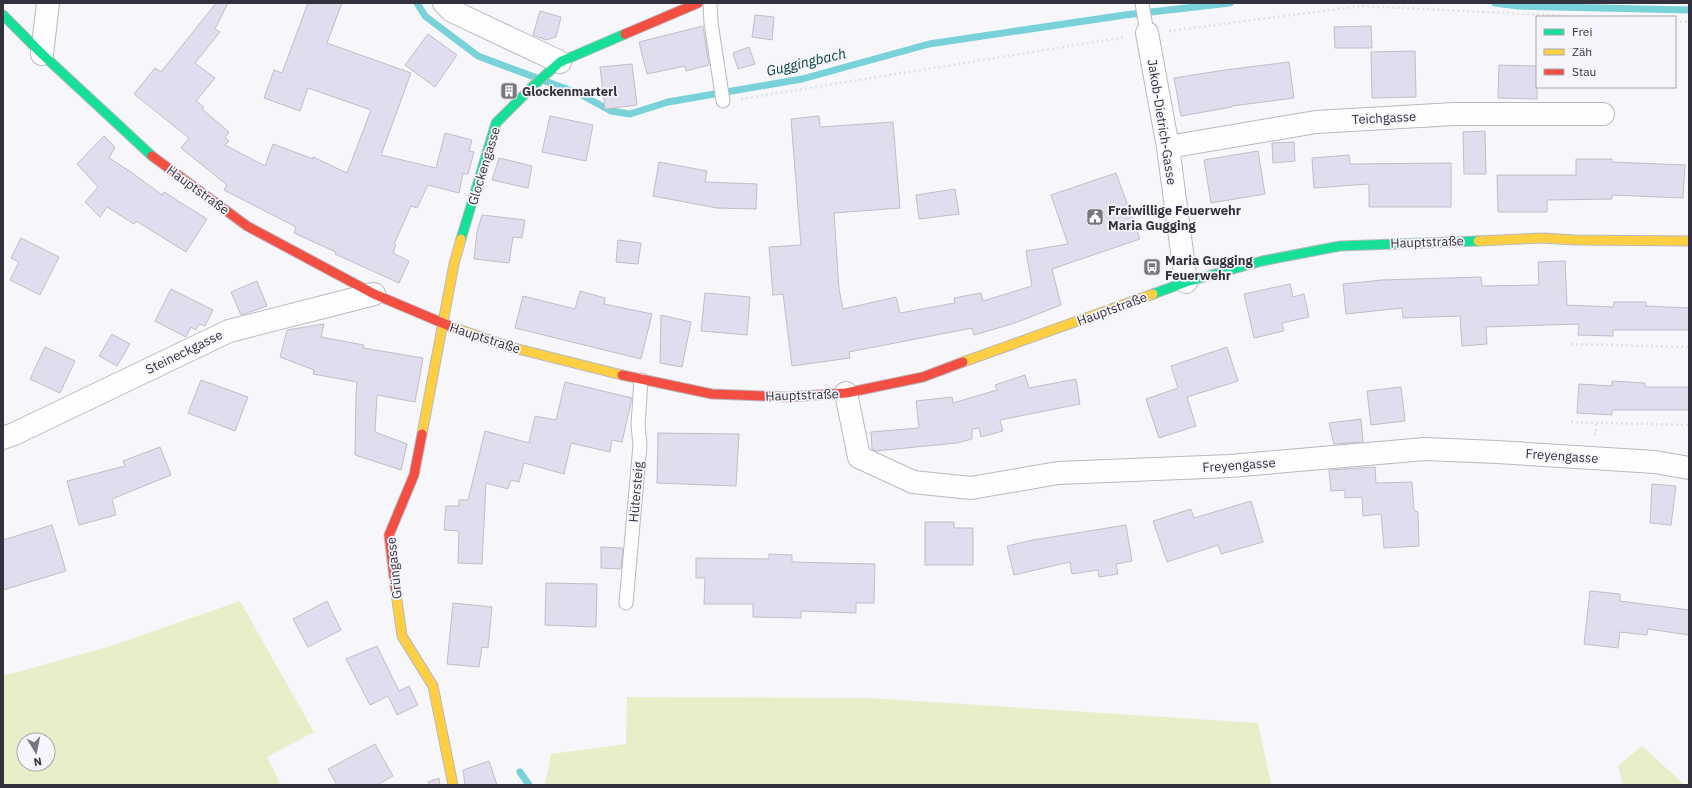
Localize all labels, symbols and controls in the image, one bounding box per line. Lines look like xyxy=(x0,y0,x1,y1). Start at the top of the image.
legend xyxy=(1536,16,1676,88)
text: Frei xyxy=(1572,24,1592,39)
water label: Guggingbach xyxy=(765,44,848,80)
text: Zäh xyxy=(1572,44,1592,59)
street label: Jakob-Dietrich-Gasse xyxy=(1144,58,1180,186)
text: Stau xyxy=(1572,64,1596,79)
building icon: Glockenmarterl xyxy=(499,81,519,101)
place label: Glockenmarterl xyxy=(522,83,617,100)
street label: Teichgasse xyxy=(1351,108,1417,128)
street label: Glockengasse xyxy=(464,125,504,207)
street label: Hauptstraße xyxy=(163,162,233,218)
place label: Freiwillige Feuerwehr Maria Gugging xyxy=(1108,202,1241,234)
public building icon: Freiwillige Feuerwehr Maria Gugging xyxy=(1085,207,1105,227)
street label: Hauptstraße xyxy=(1390,232,1464,252)
place label: Maria Gugging Feuerwehr xyxy=(1165,252,1253,284)
bus stop icon: Maria Gugging Feuerwehr xyxy=(1142,257,1162,277)
street label: Hauptstraße xyxy=(1075,288,1149,330)
street label: Hauptstraße xyxy=(447,319,523,357)
street label: Steineckgasse xyxy=(143,326,225,378)
street label: Hauptstraße xyxy=(765,385,839,405)
street label: Freyengasse xyxy=(1525,445,1599,467)
street label: Freyengasse xyxy=(1202,454,1276,476)
street label: Hütersteig xyxy=(625,461,647,523)
street label: Grüngasse xyxy=(382,536,406,600)
north arrow xyxy=(16,732,56,772)
text: N xyxy=(33,754,43,769)

